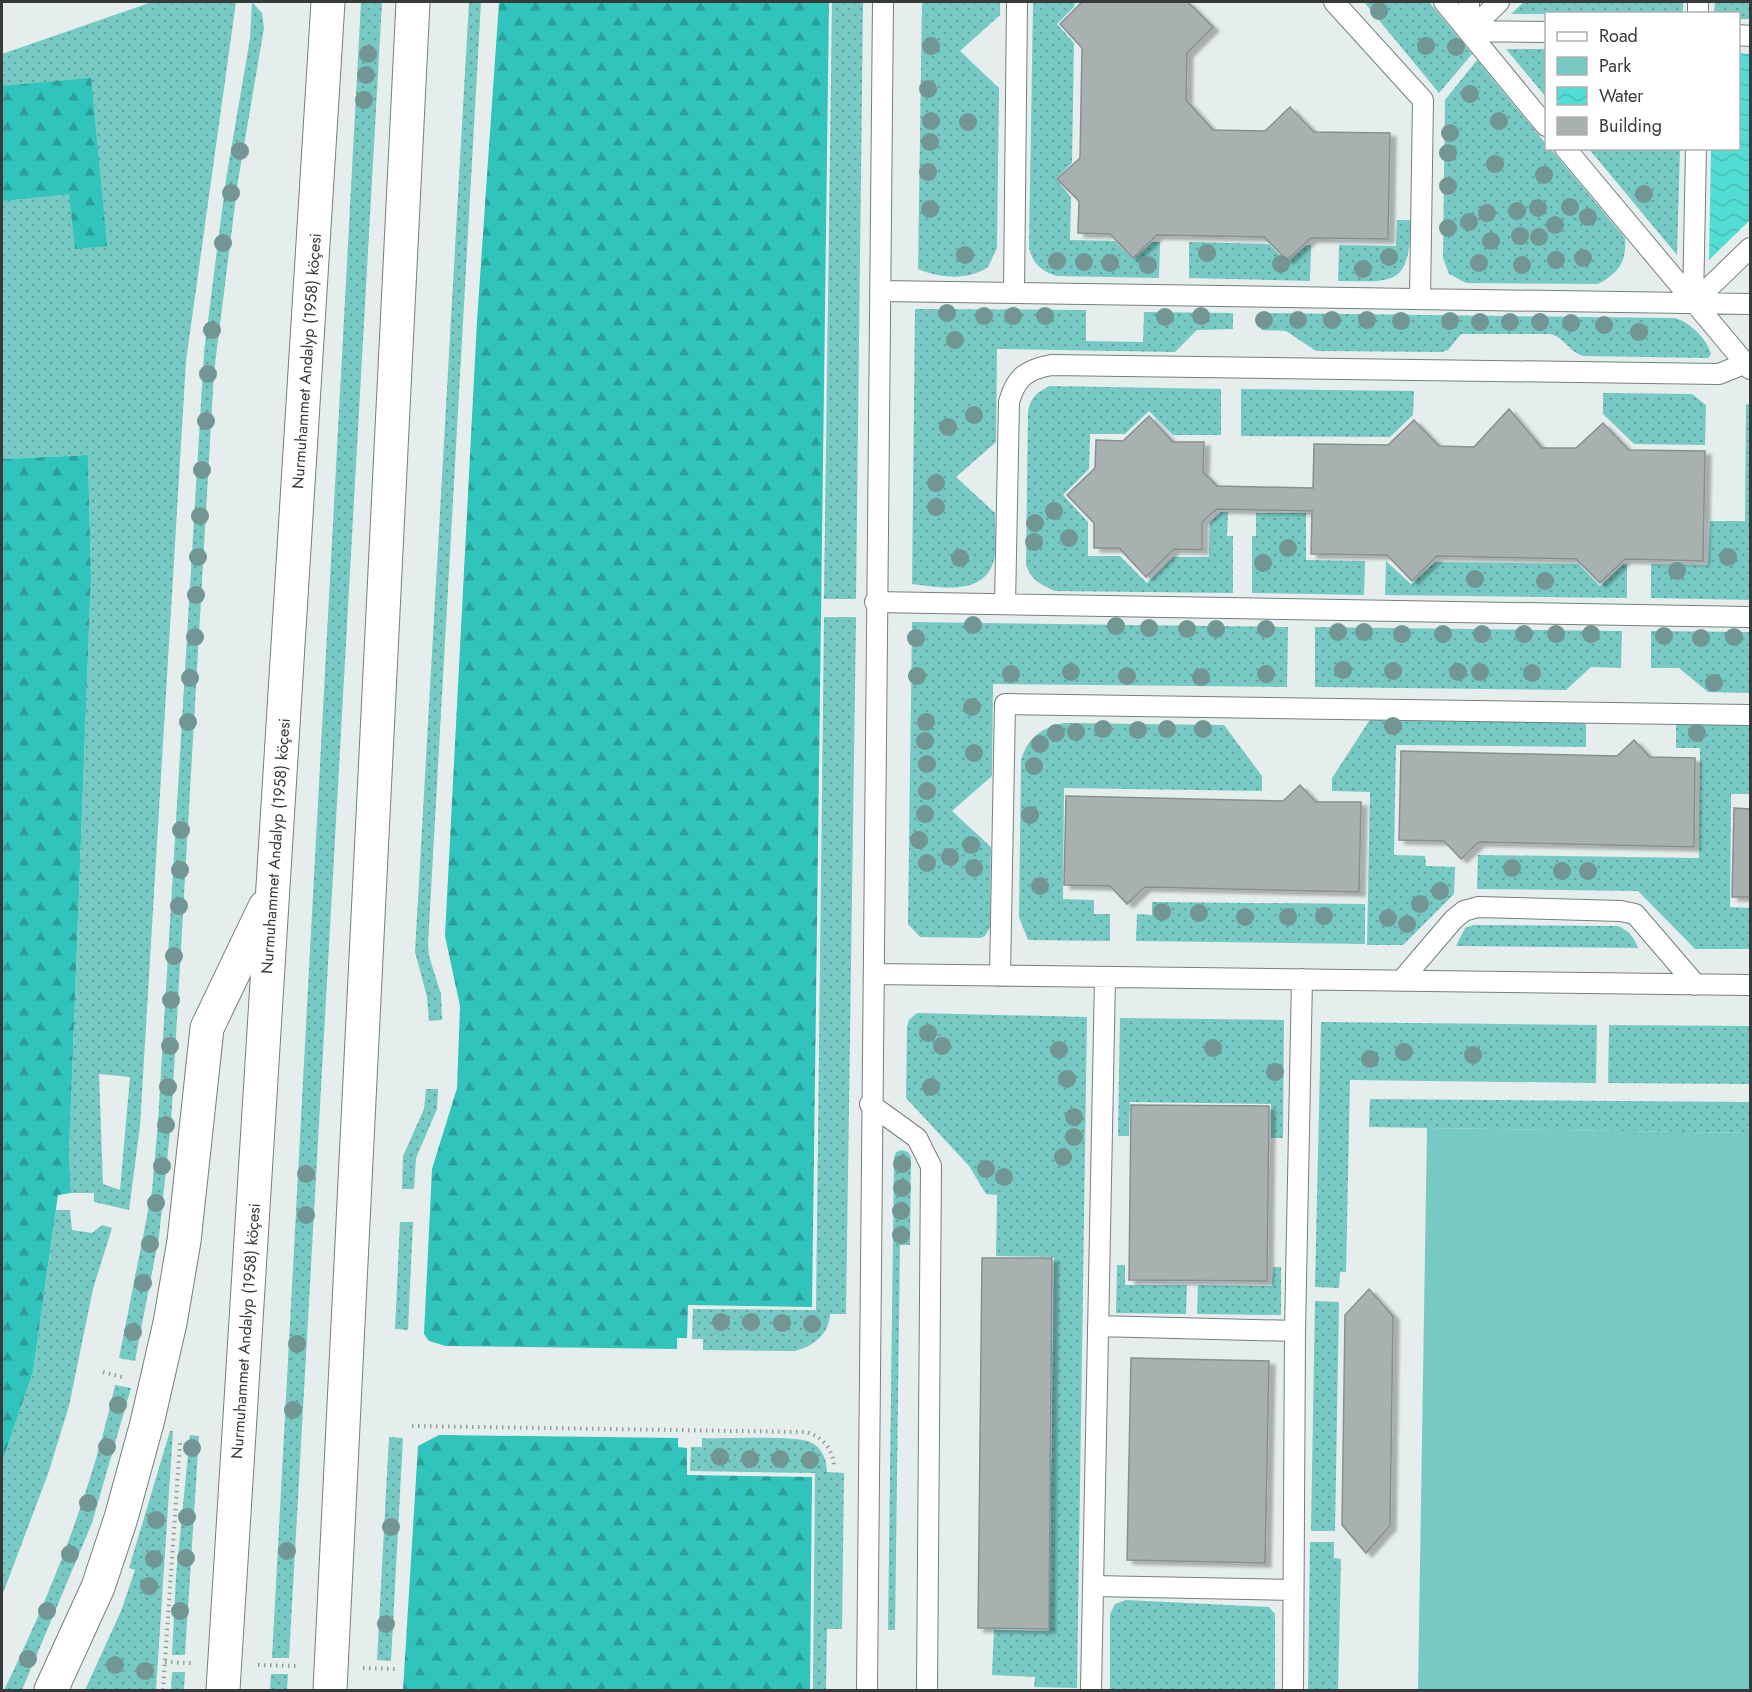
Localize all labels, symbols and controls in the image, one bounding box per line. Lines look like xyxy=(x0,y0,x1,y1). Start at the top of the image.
legend xyxy=(1545,12,1740,150)
text: Road xyxy=(1599,23,1638,49)
text: Park xyxy=(1599,53,1631,79)
text: Water xyxy=(1599,83,1644,109)
text: Building xyxy=(1599,113,1662,139)
street label: Nurmuhammet Andalyp (1958) köçesi xyxy=(286,232,327,490)
street label: Nurmuhammet Andalyp (1958) köçesi xyxy=(255,717,296,975)
street label: Nurmuhammet Andalyp (1958) köçesi xyxy=(225,1202,266,1460)

